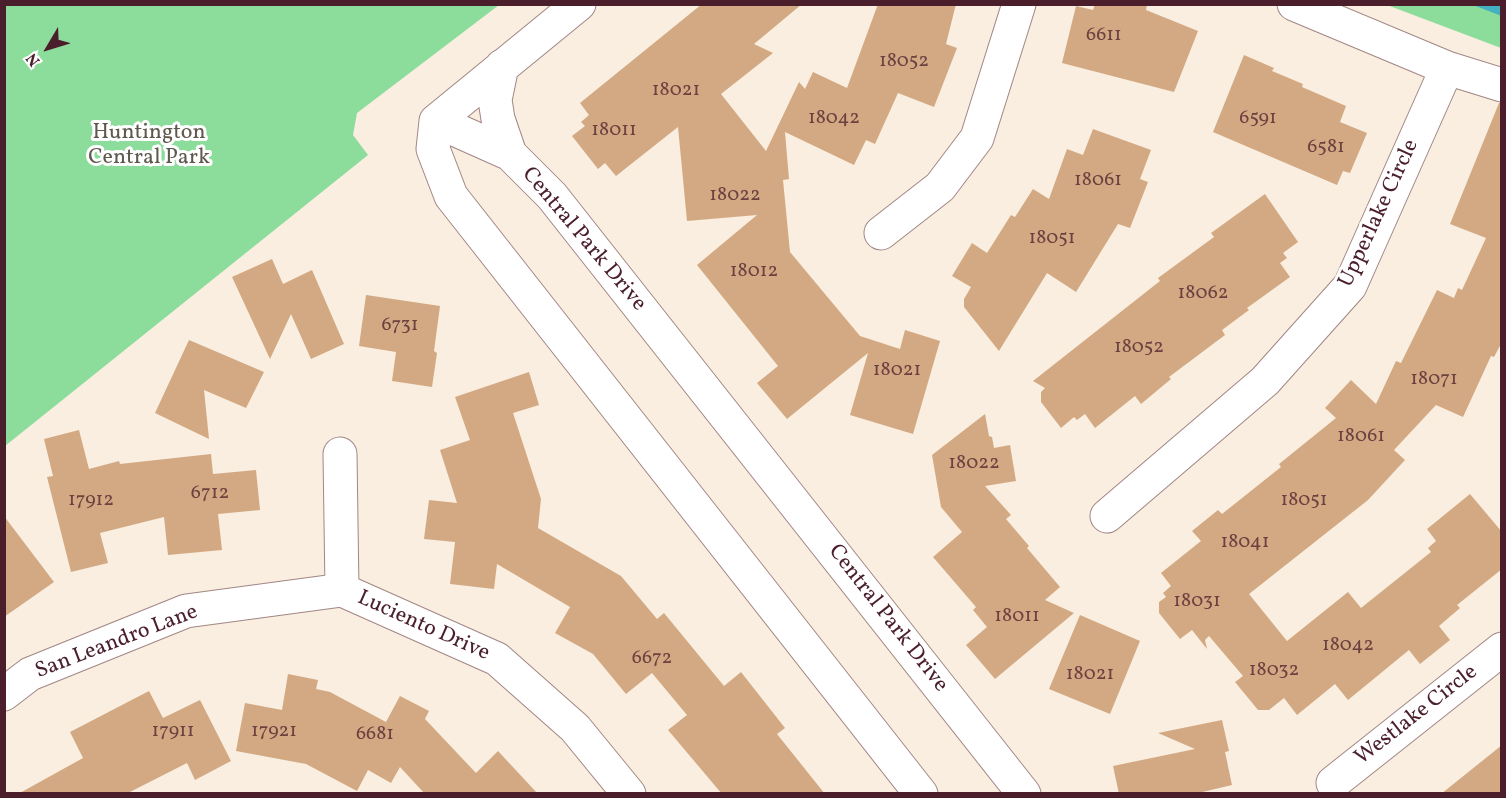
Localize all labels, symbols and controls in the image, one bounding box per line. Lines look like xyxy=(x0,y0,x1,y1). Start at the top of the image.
north arrow xyxy=(18,18,78,78)
house number: 6611 xyxy=(1086,24,1122,48)
text: N xyxy=(22,48,46,70)
house number: 18052 xyxy=(879,50,929,74)
house number: 18021 xyxy=(652,79,700,103)
house number: 18042 xyxy=(808,107,860,131)
house number: 6591 xyxy=(1239,107,1277,131)
house number: 18011 xyxy=(591,119,637,143)
park label: Huntington Central Park xyxy=(88,121,210,172)
house number: 6581 xyxy=(1307,136,1345,160)
street label: Upperlake Circle xyxy=(1334,136,1426,292)
street label: Central Park Drive xyxy=(515,163,651,317)
house number: 18061 xyxy=(1074,169,1122,193)
house number: 18022 xyxy=(709,184,761,208)
house number: 18051 xyxy=(1028,227,1076,251)
house number: 18012 xyxy=(730,260,778,284)
house number: 18062 xyxy=(1177,282,1229,306)
house number: 6731 xyxy=(381,314,419,338)
house number: 18052 xyxy=(1114,336,1164,360)
house number: 18021 xyxy=(873,359,921,383)
house number: 18071 xyxy=(1410,368,1458,392)
house number: 18061 xyxy=(1337,425,1385,449)
house number: 18022 xyxy=(948,452,1000,476)
house number: 6712 xyxy=(191,482,229,506)
house number: 17912 xyxy=(68,489,114,513)
house number: 18051 xyxy=(1280,489,1328,513)
house number: 18041 xyxy=(1220,531,1270,555)
street label: Central Park Drive xyxy=(821,540,953,698)
street label: Luciento Drive xyxy=(353,586,493,668)
house number: 18031 xyxy=(1173,590,1221,614)
street label: San Leandro Lane xyxy=(32,600,202,686)
house number: 18011 xyxy=(994,605,1040,629)
house number: 18042 xyxy=(1322,634,1374,658)
house number: 6672 xyxy=(632,647,672,671)
house number: 18032 xyxy=(1249,659,1299,683)
street label: Westlake Circle xyxy=(1350,660,1484,772)
house number: 18021 xyxy=(1066,663,1114,687)
house number: 17911 xyxy=(151,720,195,744)
house number: 17921 xyxy=(251,720,297,744)
house number: 6681 xyxy=(356,723,394,747)

